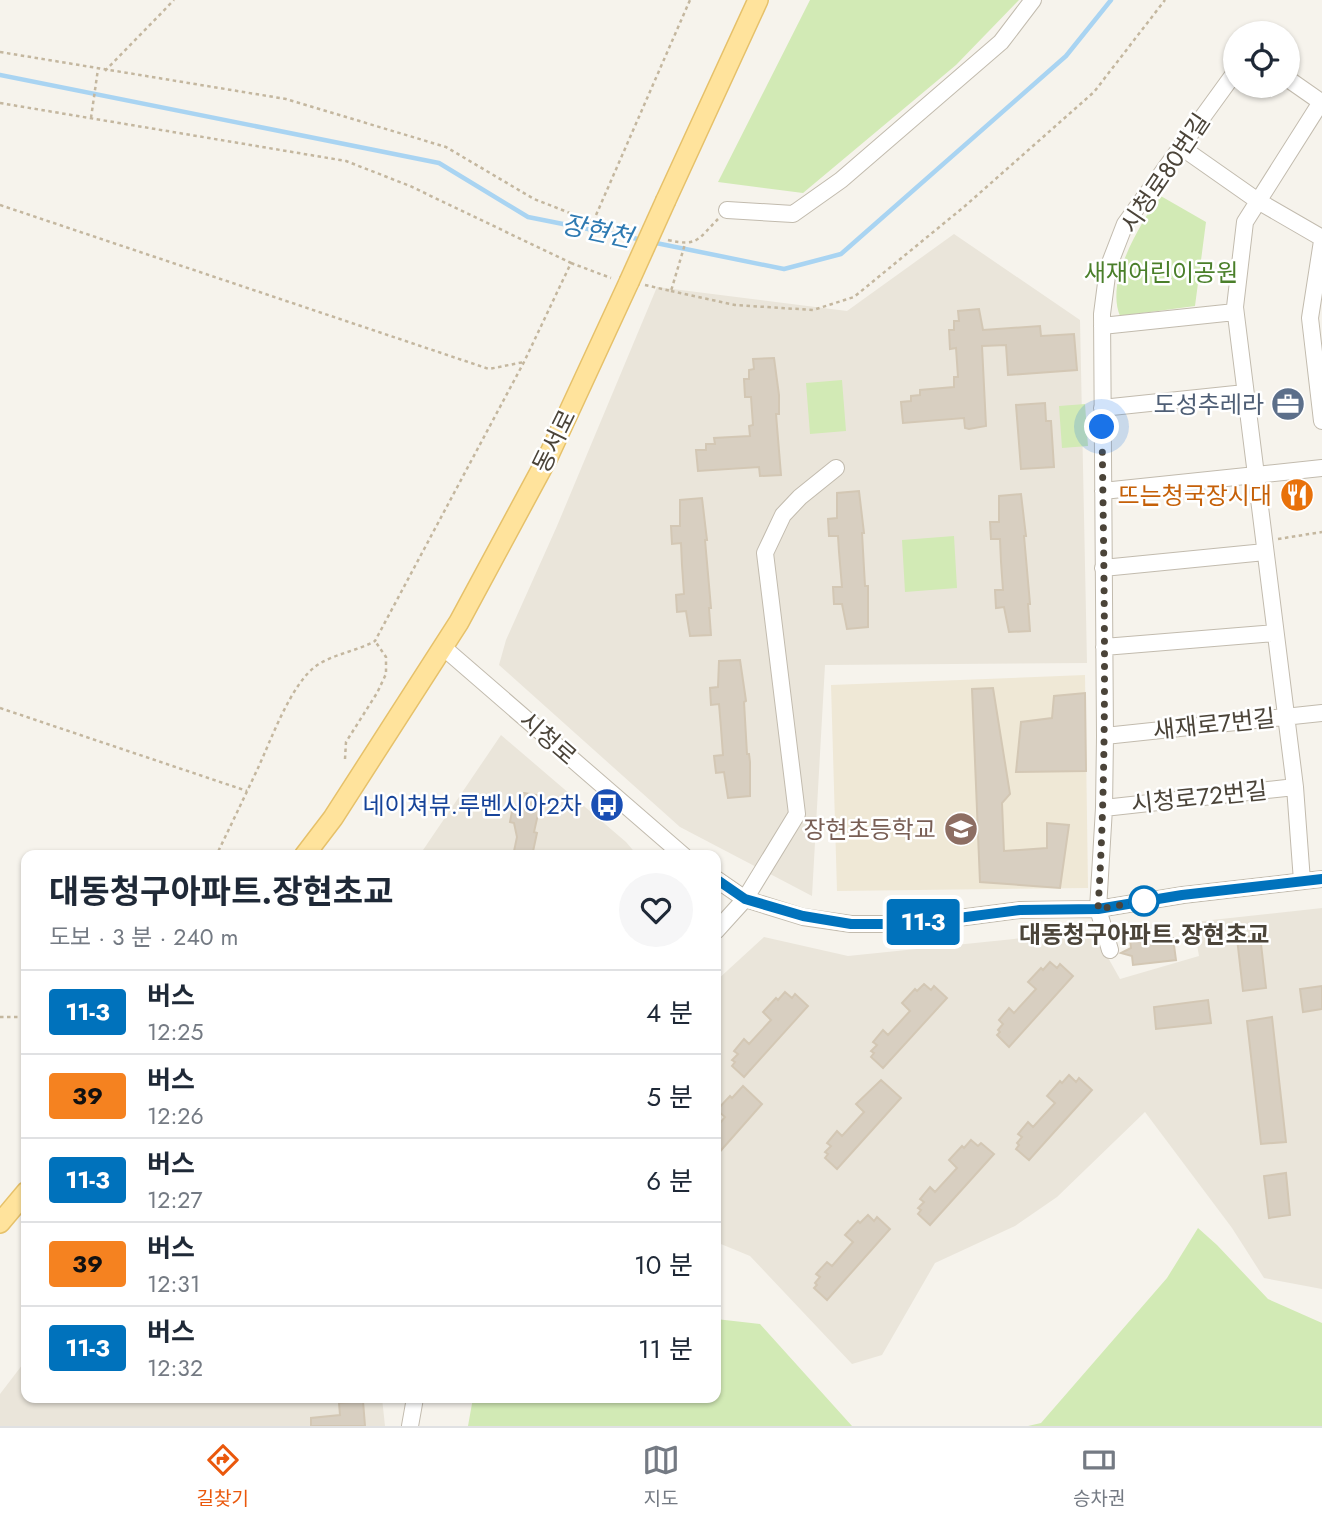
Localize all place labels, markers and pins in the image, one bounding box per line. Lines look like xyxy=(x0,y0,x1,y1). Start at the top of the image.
office icon: 도성추레라 xyxy=(1269,385,1307,423)
place label: 도성추레라 xyxy=(1154,387,1264,422)
restaurant icon: 뜨는청국장시대 xyxy=(1278,476,1316,514)
place label: 뜨는청국장시대 xyxy=(1117,478,1272,513)
bus stop icon: 네이쳐뷰.루벤시아2차 xyxy=(588,786,626,824)
place label: 네이쳐뷰.루벤시아2차 xyxy=(362,788,582,823)
school or university icon: 장현초등학교 xyxy=(942,810,980,848)
place label: 장현초등학교 xyxy=(804,812,936,847)
marker: 대동청구아파트.장현초교 xyxy=(1129,886,1159,916)
place label: 대동청구아파트.장현초교 xyxy=(1019,917,1269,952)

